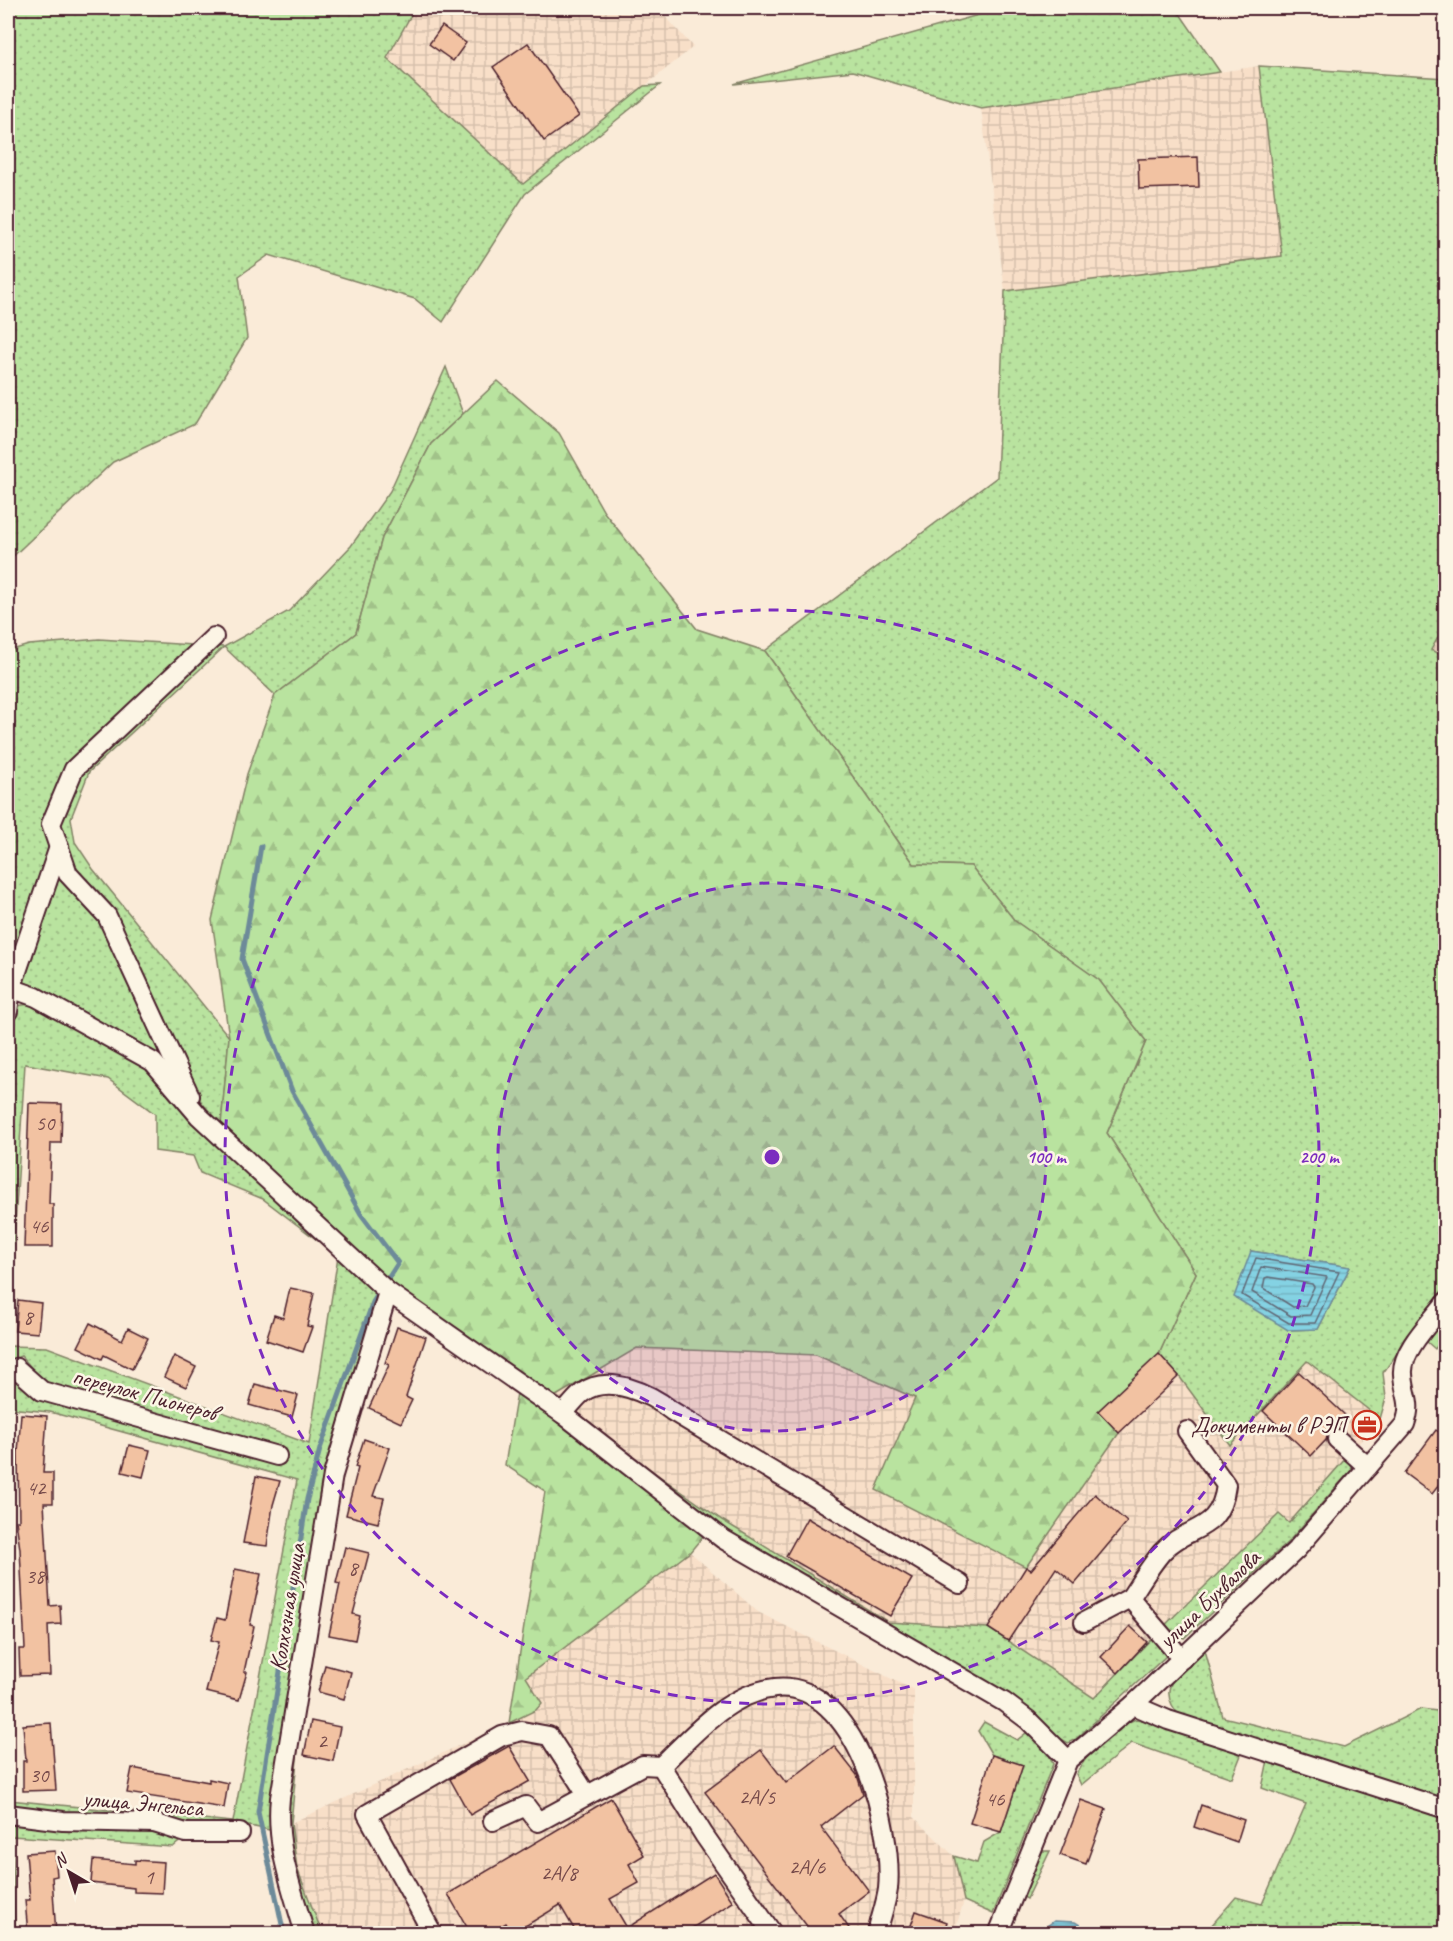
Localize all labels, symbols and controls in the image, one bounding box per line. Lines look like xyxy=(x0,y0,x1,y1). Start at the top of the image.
house number: 50 xyxy=(36,1110,56,1136)
text: 100 m xyxy=(1027,1146,1067,1168)
text: 200 m xyxy=(1300,1146,1340,1168)
centre of rings xyxy=(762,1147,782,1167)
house number: 46 xyxy=(30,1213,49,1239)
house number: 8 xyxy=(23,1304,35,1330)
street label: переулок Пионеров xyxy=(70,1360,226,1429)
office icon: Документы в РЭП xyxy=(1351,1409,1383,1441)
place label: Документы в РЭП xyxy=(1191,1410,1350,1440)
house number: 42 xyxy=(27,1475,47,1501)
street label: Колхозная улица xyxy=(262,1540,312,1673)
street label: улица Бухвалова xyxy=(1150,1542,1267,1657)
house number: 8 xyxy=(348,1555,360,1581)
house number: 38 xyxy=(26,1563,47,1589)
house number: 2 xyxy=(317,1728,328,1754)
house number: 30 xyxy=(30,1762,50,1788)
street label: улица Энгельса xyxy=(80,1783,206,1823)
house number: 2А/5 xyxy=(739,1784,777,1810)
house number: 46 xyxy=(986,1786,1005,1812)
north arrow xyxy=(39,1842,99,1902)
text: N xyxy=(50,1848,73,1872)
house number: 2А/6 xyxy=(789,1854,826,1880)
house number: 2А/8 xyxy=(541,1860,580,1886)
house number: 1 xyxy=(144,1864,155,1890)

